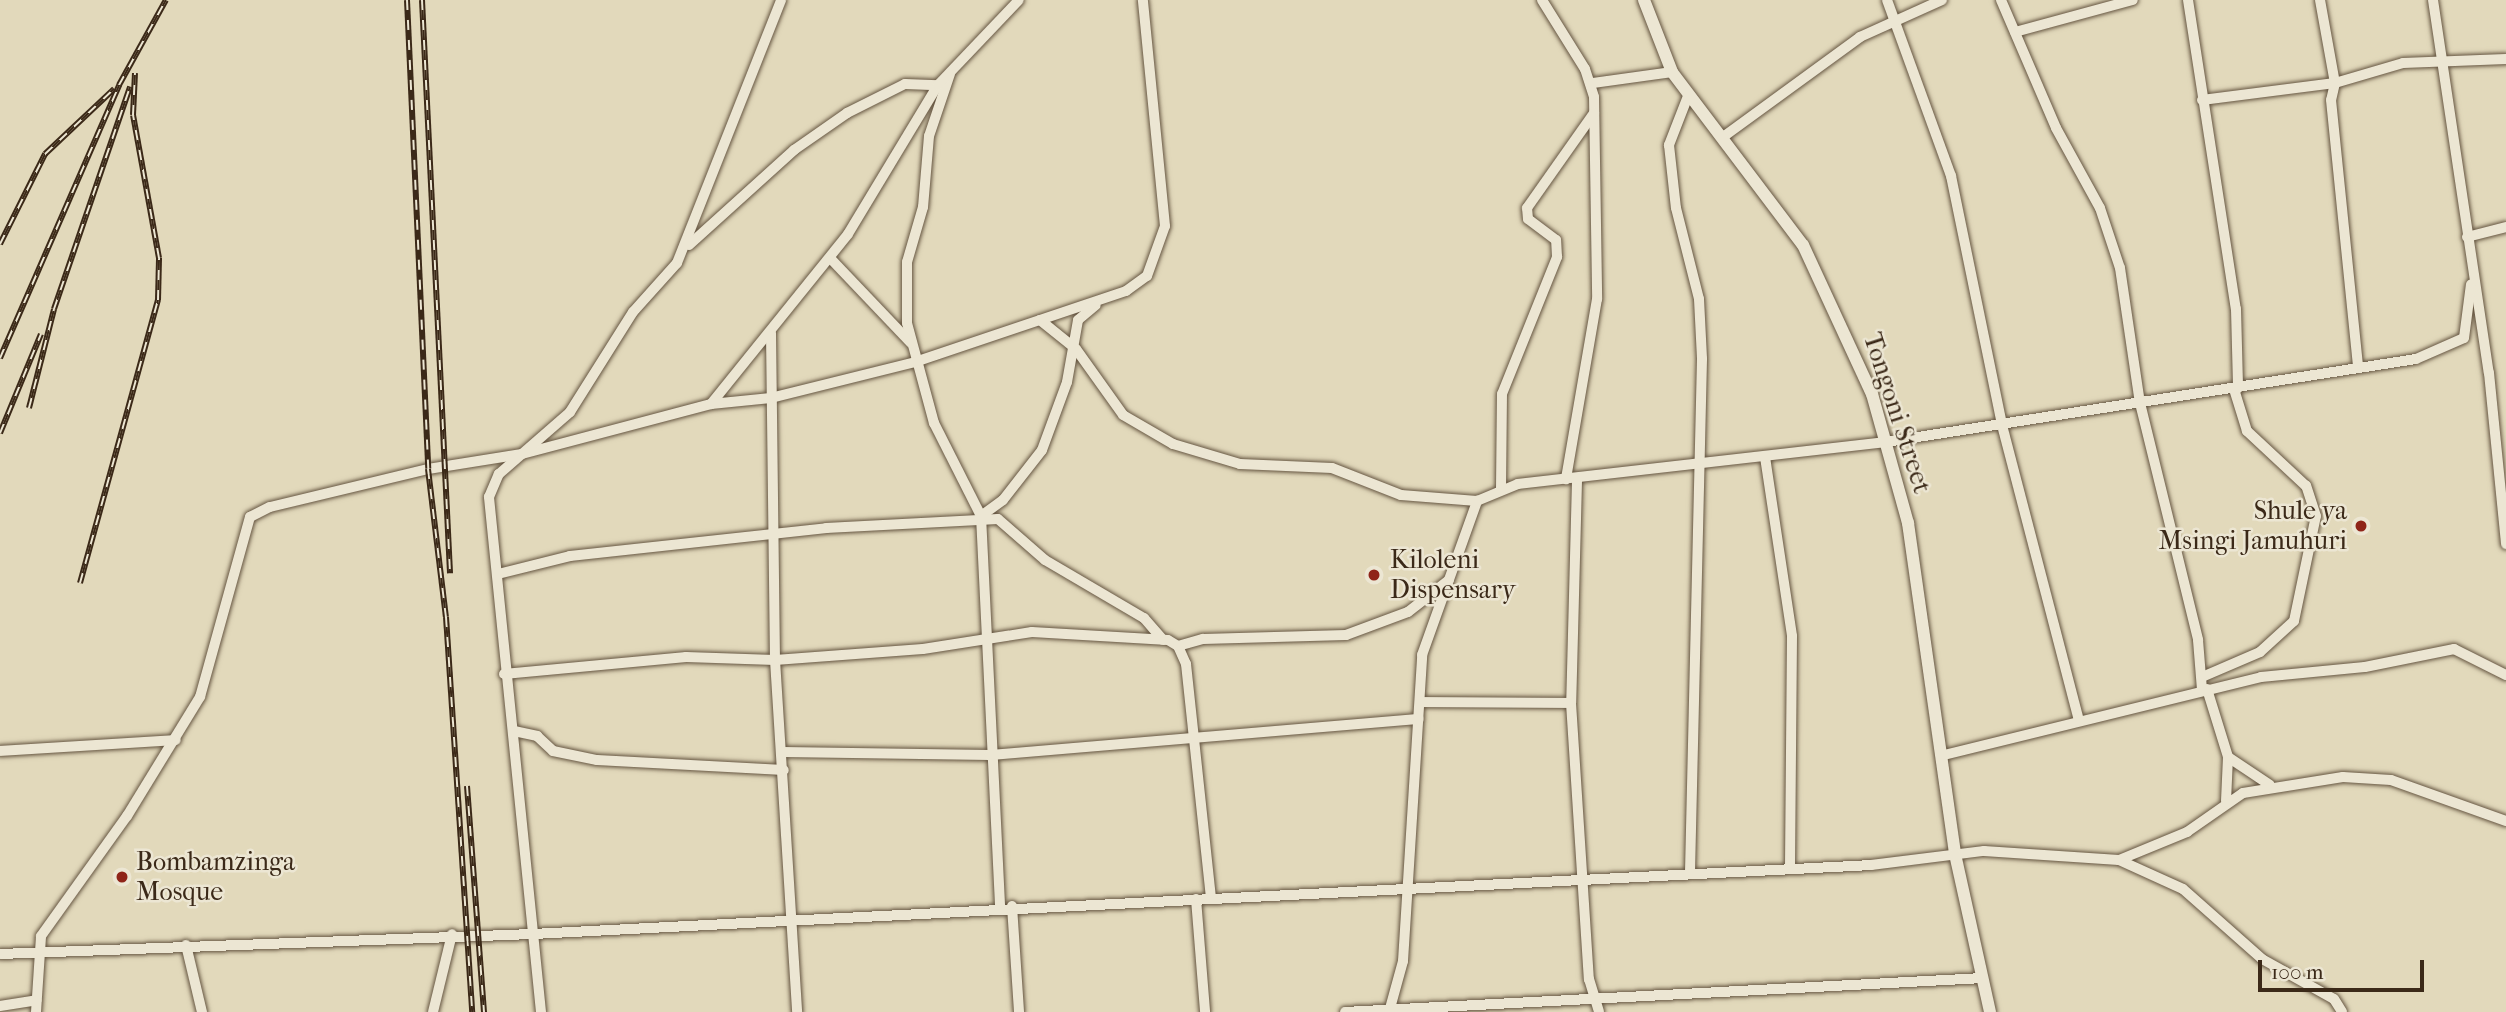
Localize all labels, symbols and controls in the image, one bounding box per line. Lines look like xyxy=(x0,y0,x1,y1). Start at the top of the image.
street label: Tongoni Street xyxy=(1856,329,1938,497)
place label: Shule ya Msingi Jamuhuri xyxy=(2159,495,2347,556)
marker: Shule ya Msingi Jamuhuri xyxy=(2353,518,2369,534)
place label: Kiloleni Dispensary xyxy=(1390,544,1516,606)
marker: Kiloleni Dispensary xyxy=(1364,565,1384,585)
place label: Bombamzinga Mosque xyxy=(136,846,295,908)
marker: Bombamzinga Mosque xyxy=(114,869,130,885)
scale bar xyxy=(2261,946,2427,990)
text: 100 m xyxy=(2271,960,2324,984)

